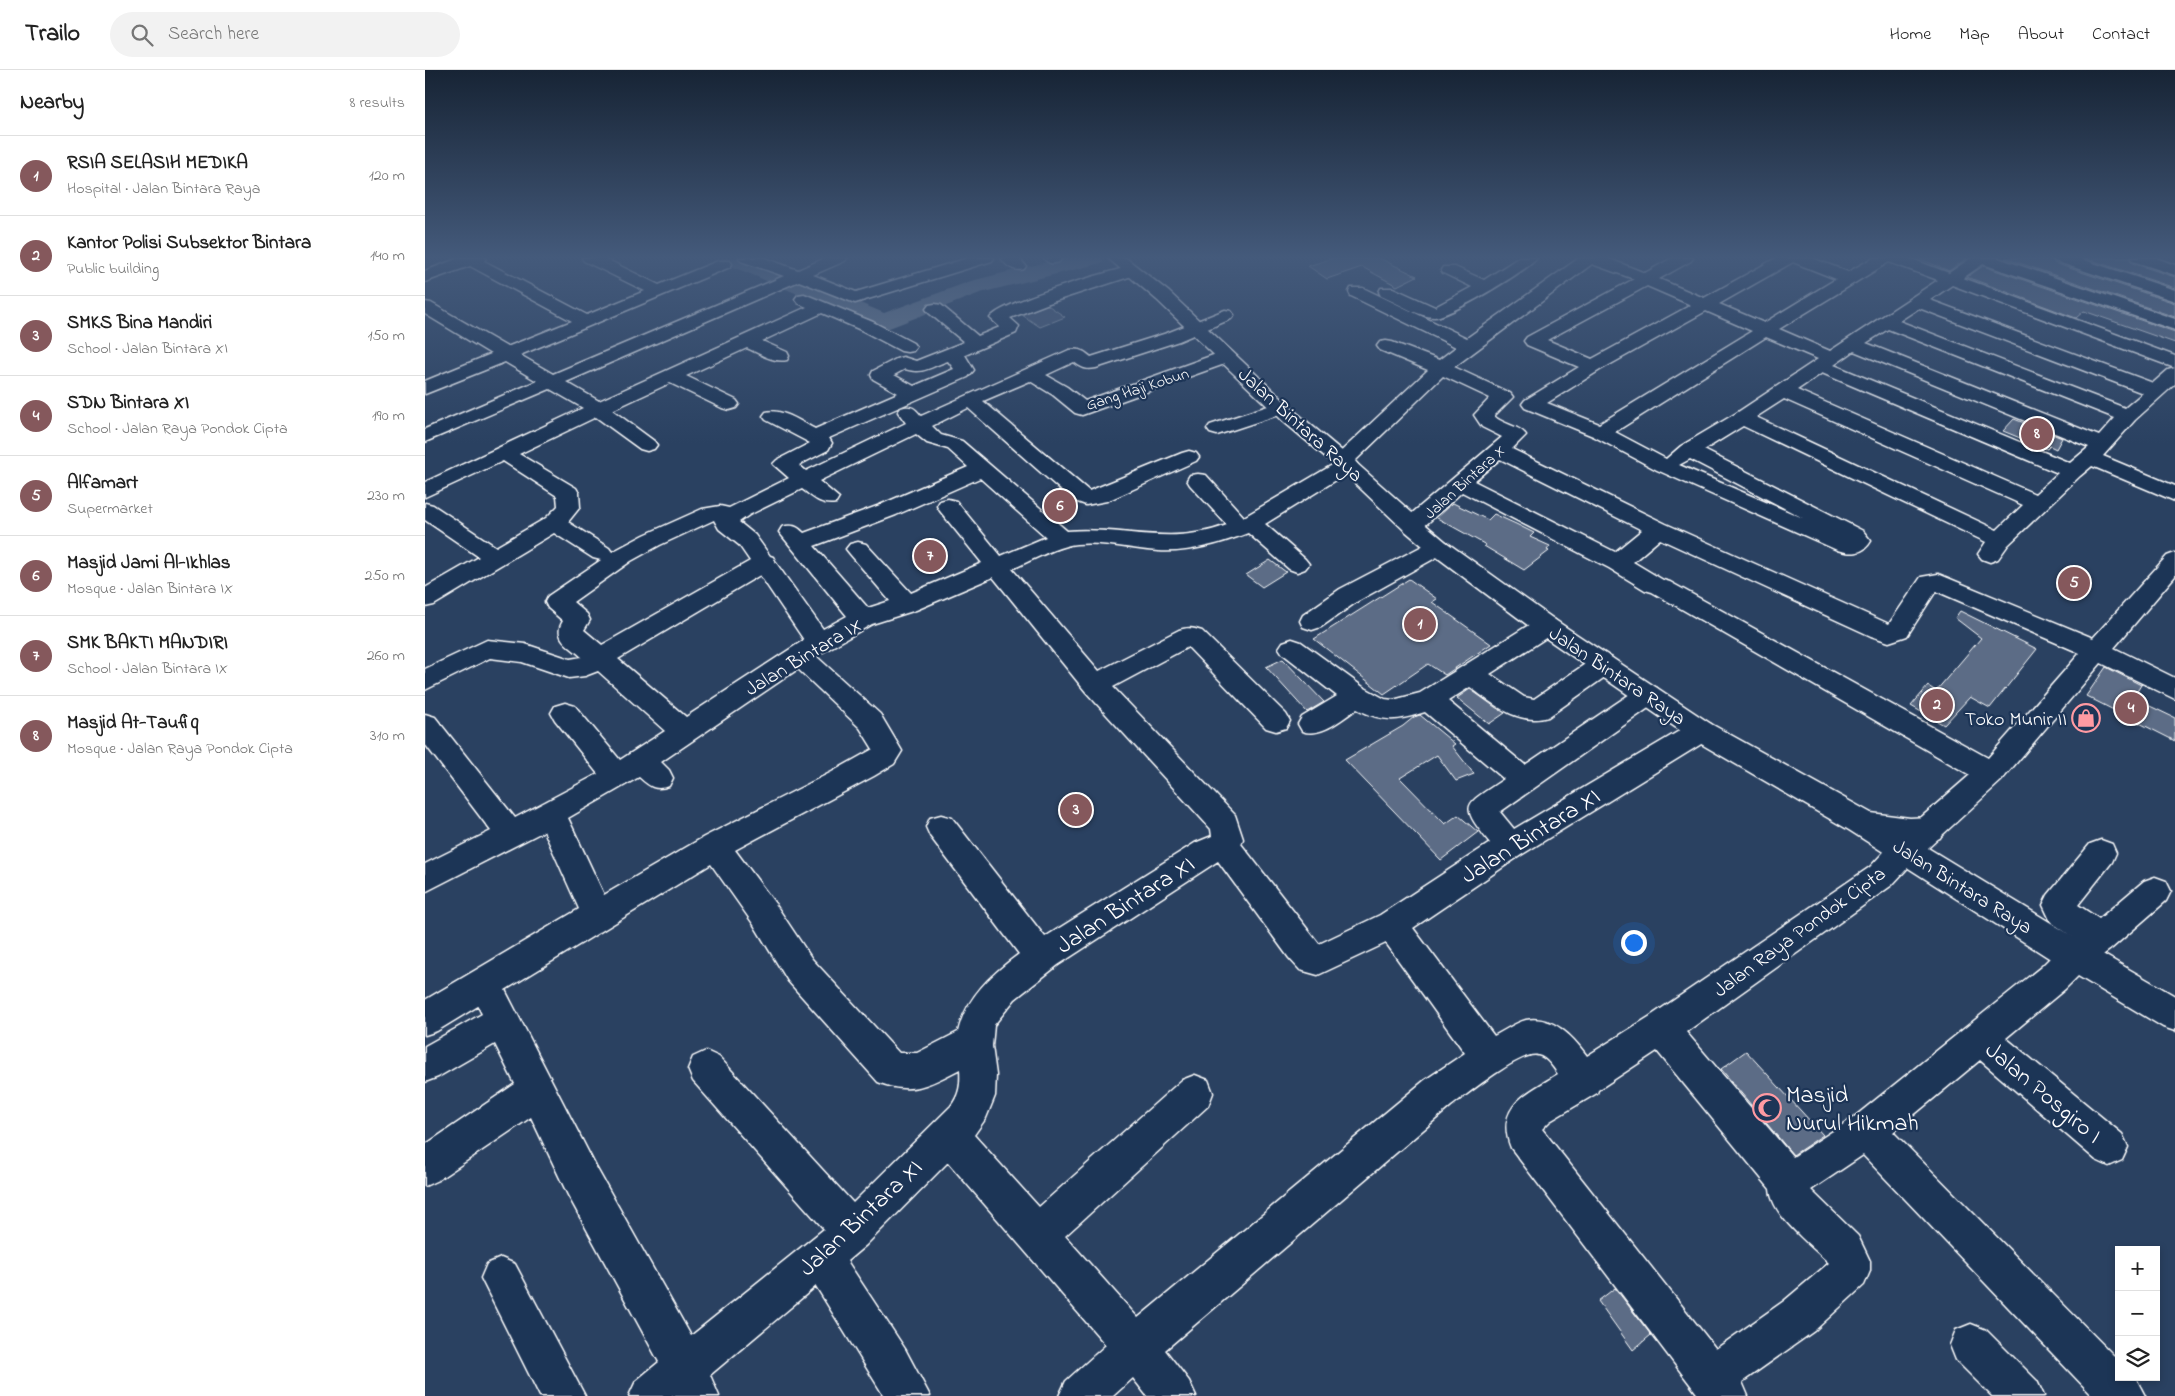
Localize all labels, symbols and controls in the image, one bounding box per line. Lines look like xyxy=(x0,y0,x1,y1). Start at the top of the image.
search box xyxy=(110,12,460,57)
text: Trailo xyxy=(25,17,80,52)
icon: search xyxy=(128,21,156,49)
text: Search here xyxy=(168,21,259,48)
text: Home xyxy=(1890,22,1931,48)
text: Map xyxy=(1959,22,1990,48)
text: About xyxy=(2018,22,2064,48)
text: Contact xyxy=(2092,22,2150,48)
text: Nearby xyxy=(20,88,84,118)
text: 8 results xyxy=(349,91,405,115)
text: RSIA SELASIH MEDIKA xyxy=(67,150,248,177)
text: 1 xyxy=(33,164,39,188)
text: 120 m xyxy=(369,164,405,188)
text: Hospital · Jalan Bintara Raya xyxy=(67,177,260,201)
text: Kantor Polisi Subsektor Bintara xyxy=(67,230,311,257)
text: 2 xyxy=(32,244,40,268)
text: 140 m xyxy=(370,244,405,268)
text: Public building xyxy=(67,257,159,281)
text: SMKS Bina Mandiri xyxy=(67,310,212,337)
text: 3 xyxy=(33,324,39,348)
text: 150 m xyxy=(367,324,405,348)
text: School · Jalan Bintara XI xyxy=(67,337,228,361)
street label: Gang Haji Kobun xyxy=(1083,362,1192,418)
street label: Jalan Bintara Raya xyxy=(1230,362,1368,490)
text: SDN Bintara XI xyxy=(67,390,189,417)
text: 4 xyxy=(33,404,39,428)
text: 190 m xyxy=(372,404,405,428)
pin: 8 xyxy=(2021,415,2053,453)
text: School · Jalan Raya Pondok Cipta xyxy=(67,417,288,441)
street label: Jalan Bintara X xyxy=(1419,439,1511,526)
text: Alfamart xyxy=(67,470,138,497)
text: 5 xyxy=(31,484,41,508)
text: 230 m xyxy=(367,484,405,508)
pin: 6 xyxy=(1044,487,1076,525)
text: Supermarket xyxy=(67,497,153,521)
pin: 7 xyxy=(914,537,946,575)
text: Masjid Jami Al-Ikhlas xyxy=(67,550,231,577)
text: 6 xyxy=(32,564,40,588)
text: 250 m xyxy=(365,564,405,588)
pin: 5 xyxy=(2058,564,2090,602)
text: Mosque · Jalan Bintara IX xyxy=(67,577,233,601)
pin: 1 xyxy=(1404,605,1436,643)
street label: Jalan Bintara IX xyxy=(740,611,869,705)
street label: Jalan Bintara Raya xyxy=(1542,620,1691,734)
text: SMK BAKTI MANDIRI xyxy=(67,630,228,657)
text: 7 xyxy=(33,644,39,668)
text: 260 m xyxy=(367,644,405,668)
text: School · Jalan Bintara IX xyxy=(67,657,228,681)
pin: 2 xyxy=(1921,686,1953,724)
pin: 4 xyxy=(2115,689,2147,727)
shop icon: Toko Munir II xyxy=(2071,703,2101,733)
place label: Toko Munir II xyxy=(1965,706,2067,735)
text: Masjid At-Taufiq xyxy=(67,710,198,737)
text: 8 xyxy=(33,724,39,748)
text: 310 m xyxy=(370,724,405,748)
text: Mosque · Jalan Raya Pondok Cipta xyxy=(67,737,293,761)
street label: Jalan Bintara XI xyxy=(1455,780,1608,894)
pin: 3 xyxy=(1060,791,1092,829)
street label: Jalan Bintara Raya xyxy=(1886,833,2037,943)
street label: Jalan Bintara XI xyxy=(1050,848,1202,964)
street label: Jalan Raya Pondok Cipta xyxy=(1708,861,1893,1006)
your location xyxy=(1621,930,1647,956)
street label: Jalan Posgiro I xyxy=(1976,1034,2109,1153)
place label: Masjid Nurul Hikmah xyxy=(1786,1079,1919,1142)
mosque icon: Masjid Nurul Hikmah xyxy=(1752,1093,1782,1123)
street label: Jalan Bintara XI xyxy=(792,1152,932,1286)
map controls xyxy=(2115,1246,2160,1381)
button: + xyxy=(2115,1246,2160,1291)
button: − xyxy=(2115,1291,2160,1336)
button: layers xyxy=(2115,1336,2160,1381)

